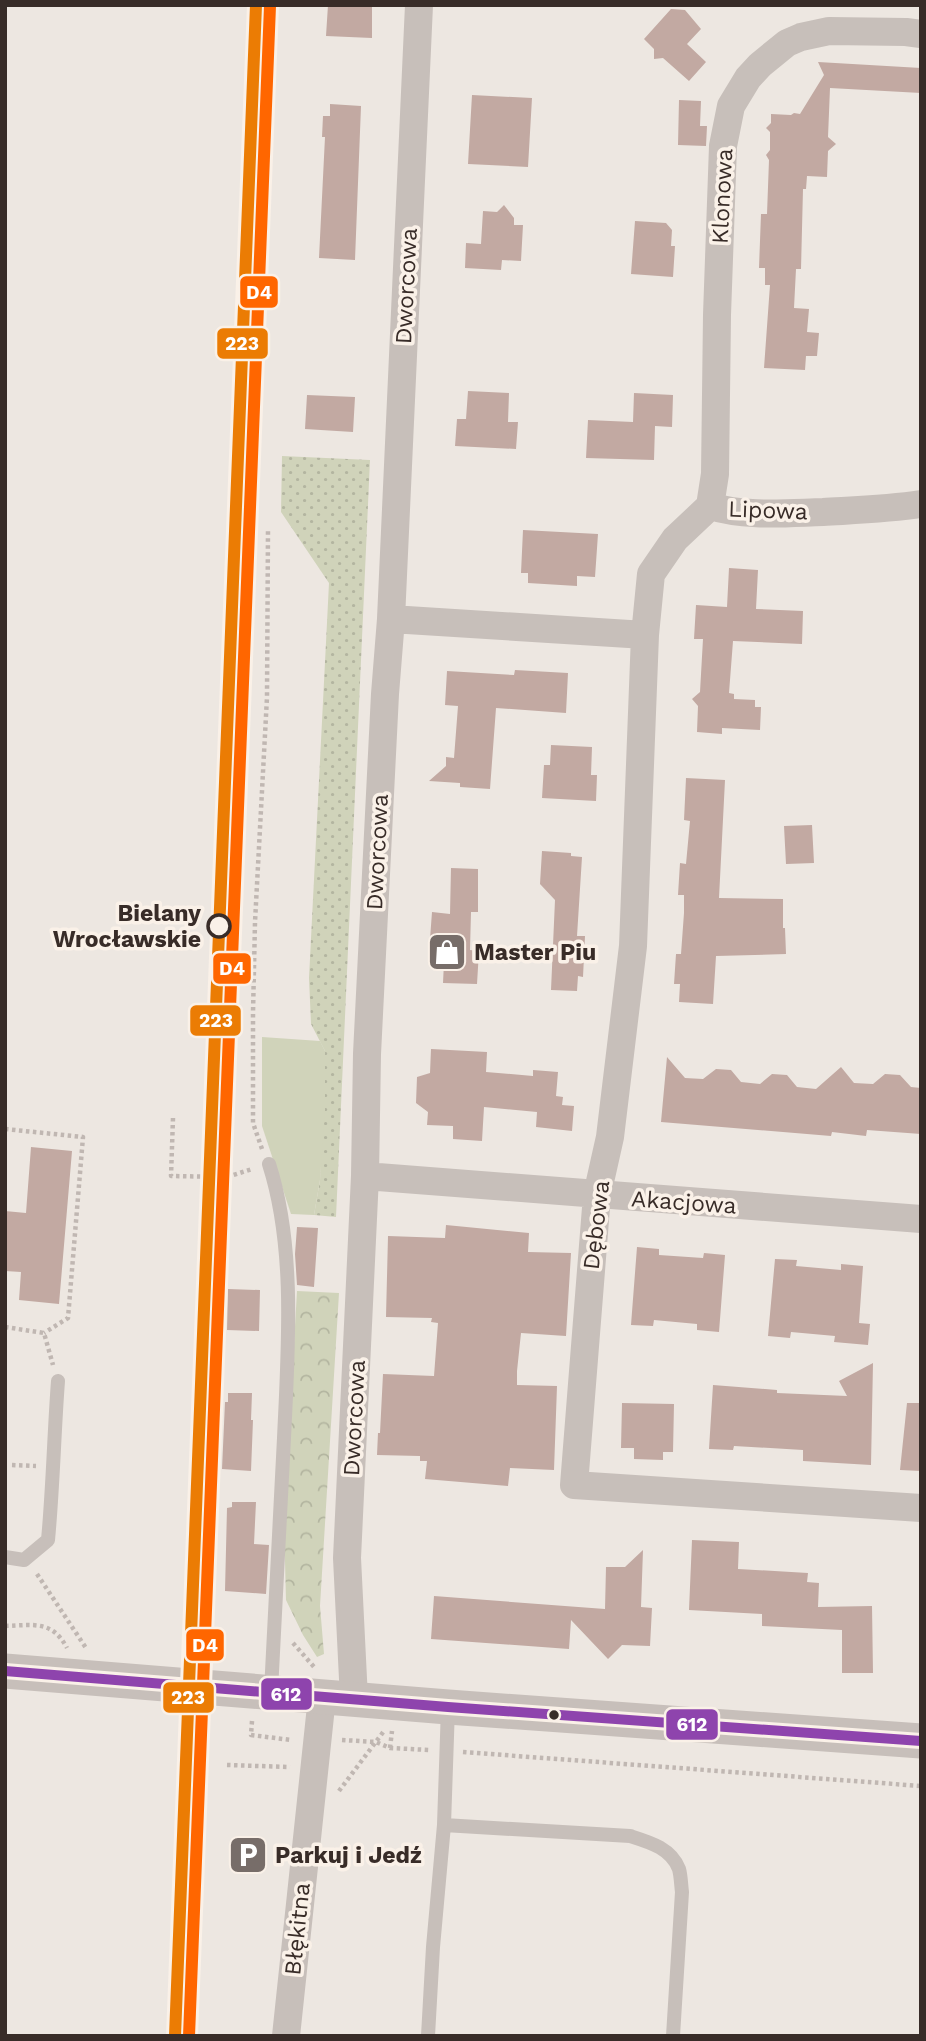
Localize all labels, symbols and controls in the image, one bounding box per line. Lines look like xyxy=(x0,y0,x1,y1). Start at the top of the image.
street label: Klonowa xyxy=(707,148,738,244)
street label: Dworcowa xyxy=(390,227,423,345)
line badge: D4 xyxy=(239,275,279,309)
text: D4 xyxy=(246,281,272,304)
line badge: 223 xyxy=(216,327,269,360)
text: 223 xyxy=(225,332,259,355)
street label: Lipowa xyxy=(728,496,808,525)
street label: Dworcowa xyxy=(361,793,394,911)
place label: Bielany Wrocławskie xyxy=(53,900,201,953)
marker: Bielany Wrocławskie xyxy=(207,914,231,938)
shop icon: Master Piu xyxy=(426,931,468,973)
place label: Master Piu xyxy=(474,939,596,966)
line badge: D4 xyxy=(212,952,252,985)
text: D4 xyxy=(219,957,245,980)
line badge: 223 xyxy=(189,1004,242,1037)
text: 223 xyxy=(199,1009,233,1032)
street label: Dębowa xyxy=(578,1179,615,1271)
street label: Akacjowa xyxy=(630,1185,737,1220)
street label: Dworcowa xyxy=(338,1359,371,1477)
line badge: D4 xyxy=(185,1628,225,1662)
text: D4 xyxy=(192,1634,218,1657)
line badge: 612 xyxy=(260,1677,313,1711)
line badge: 223 xyxy=(162,1681,215,1714)
text: 612 xyxy=(271,1683,301,1706)
text: 223 xyxy=(171,1686,205,1709)
unlabelled marker xyxy=(547,1708,561,1722)
line badge: 612 xyxy=(665,1708,719,1741)
text: 612 xyxy=(677,1713,707,1736)
parking icon: Parkuj i Jedź xyxy=(227,1834,269,1876)
place label: Parkuj i Jedź xyxy=(275,1842,422,1869)
street label: Błękitna xyxy=(279,1881,316,1977)

